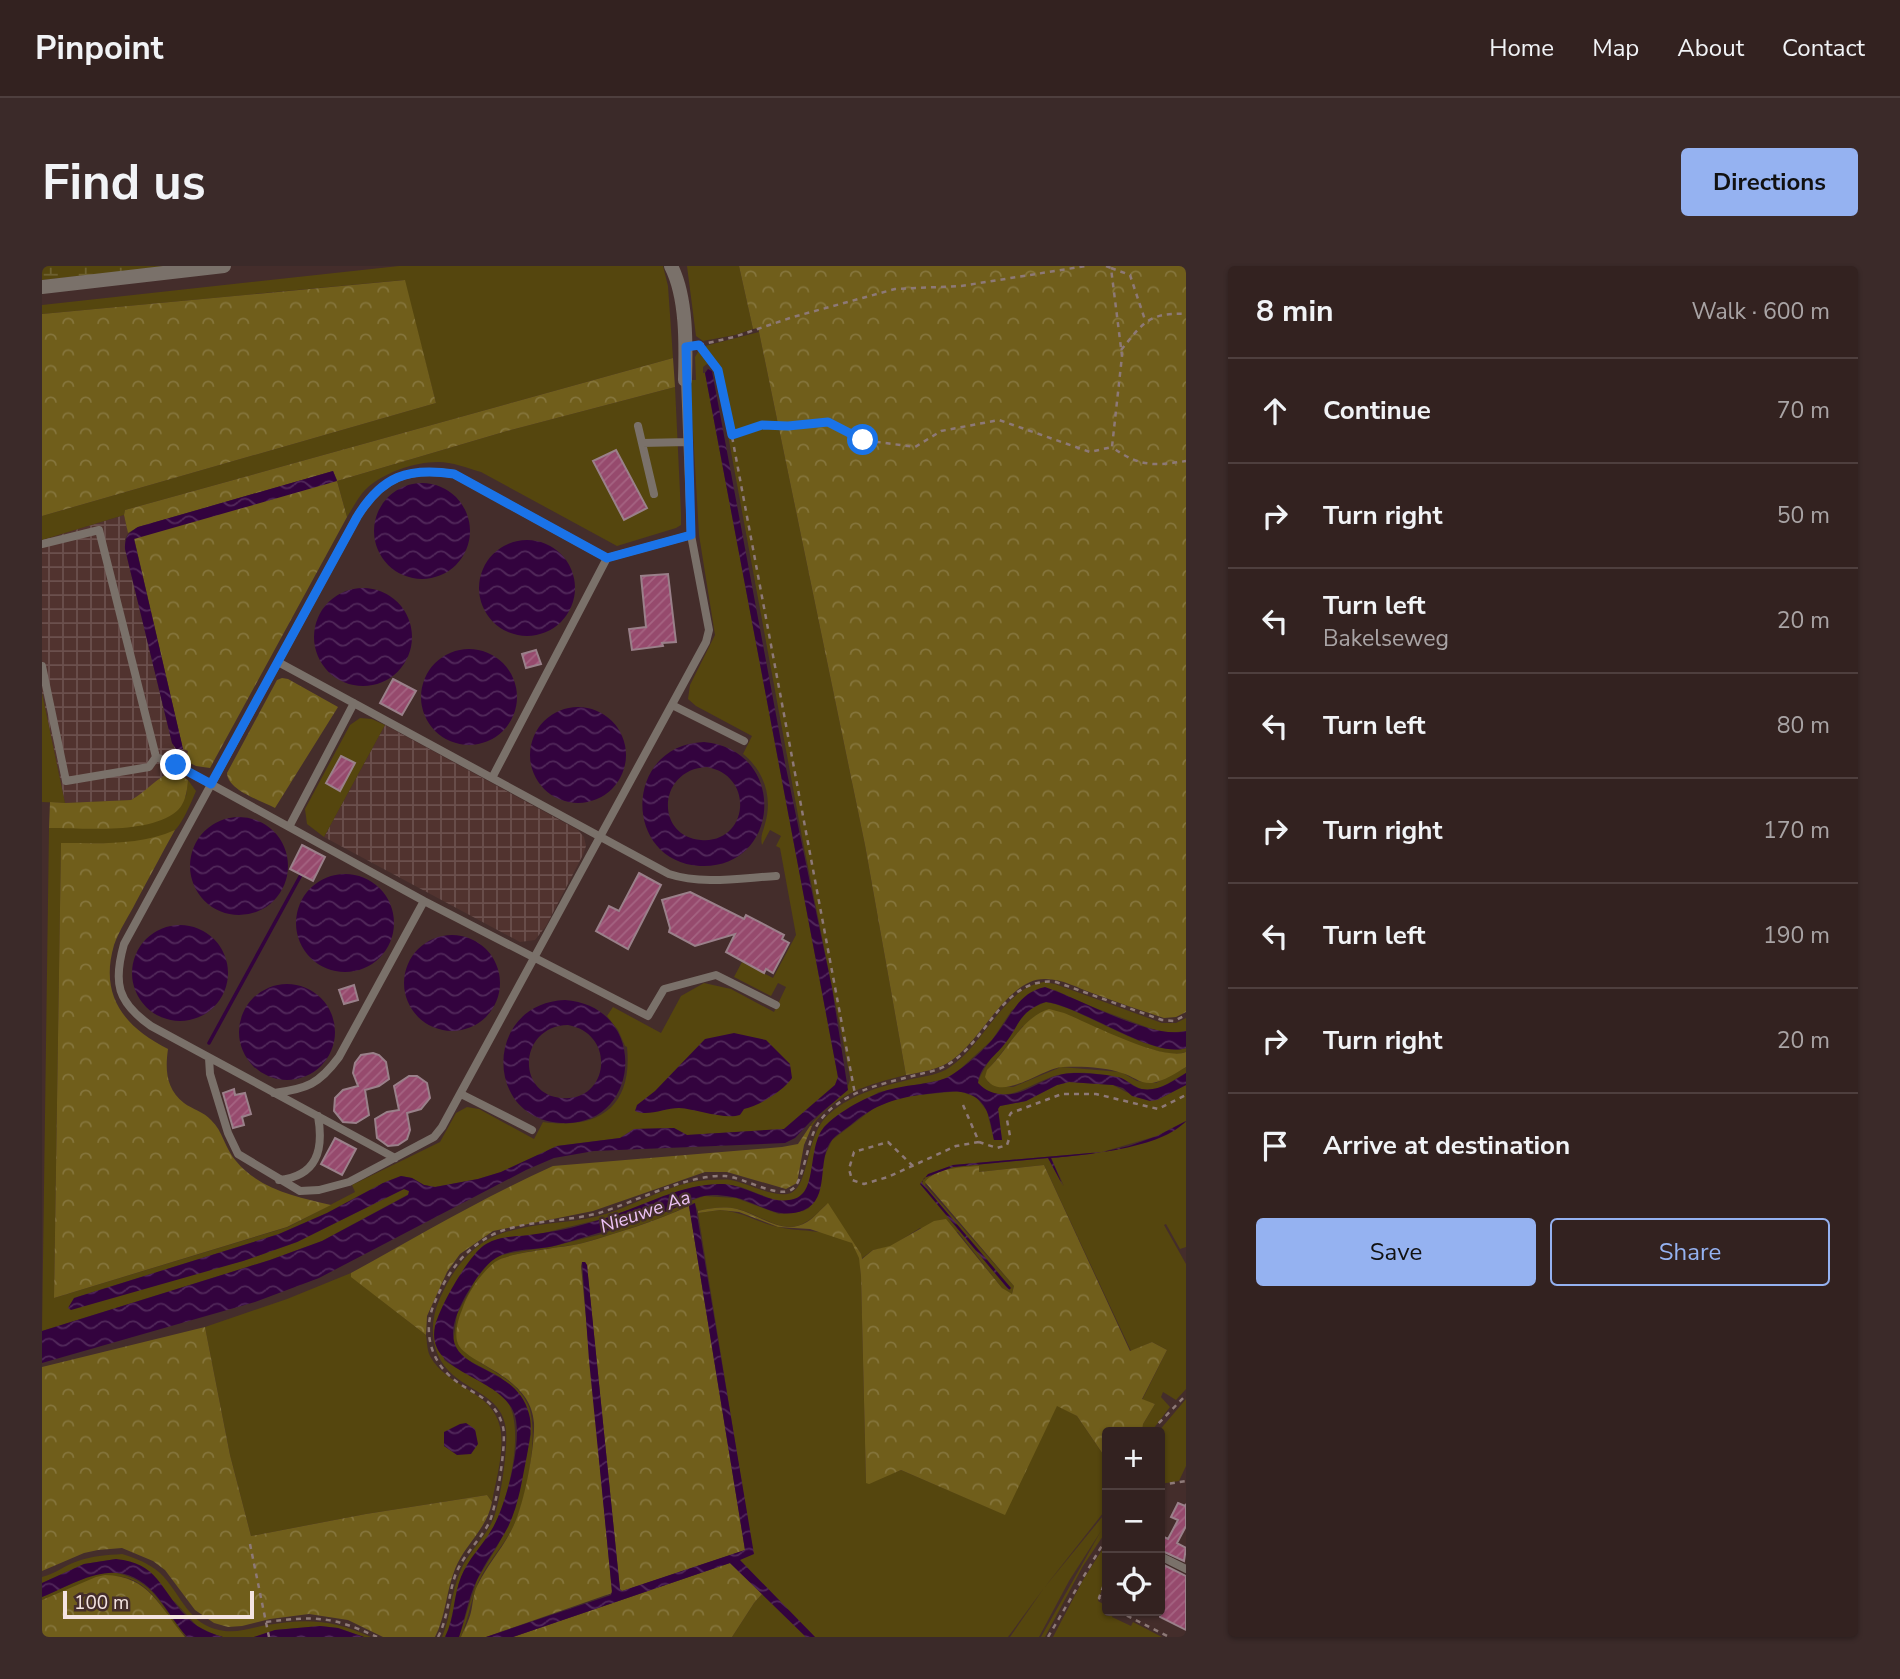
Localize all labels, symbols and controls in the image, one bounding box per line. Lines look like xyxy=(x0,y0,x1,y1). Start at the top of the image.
text: Pinpoint xyxy=(35,26,163,71)
text: Home xyxy=(1489,32,1554,64)
text: Map xyxy=(1592,32,1639,64)
text: About xyxy=(1677,32,1744,64)
text: Contact xyxy=(1782,32,1865,64)
button: Directions xyxy=(1681,148,1858,216)
text: Find us xyxy=(42,149,206,216)
text: 8 min xyxy=(1256,291,1334,332)
text: Walk · 600 m xyxy=(1691,296,1830,327)
icon: ahead xyxy=(1256,392,1294,430)
text: Continue xyxy=(1323,393,1431,428)
text: 70 m xyxy=(1777,395,1830,426)
route start xyxy=(847,424,878,455)
icon: right xyxy=(1256,497,1294,535)
text: Turn right xyxy=(1323,498,1442,533)
text: 50 m xyxy=(1777,500,1830,531)
text: Turn left xyxy=(1323,588,1426,623)
icon: left xyxy=(1256,602,1294,640)
text: 20 m xyxy=(1777,605,1830,636)
text: Bakelseweg xyxy=(1323,623,1449,654)
icon: left xyxy=(1256,707,1294,745)
text: Turn left xyxy=(1323,708,1426,743)
text: 80 m xyxy=(1777,710,1830,741)
route end xyxy=(160,749,191,780)
icon: right xyxy=(1256,812,1294,850)
text: Turn right xyxy=(1323,813,1442,848)
text: 170 m xyxy=(1763,815,1830,846)
icon: left xyxy=(1256,917,1294,955)
text: Turn left xyxy=(1323,918,1426,953)
text: 190 m xyxy=(1763,920,1830,951)
icon: right xyxy=(1256,1022,1294,1060)
text: Turn right xyxy=(1323,1023,1442,1058)
text: 20 m xyxy=(1777,1025,1830,1056)
icon: arrive xyxy=(1256,1127,1294,1165)
text: Arrive at destination xyxy=(1323,1128,1570,1163)
water label: Nieuwe Aa xyxy=(597,1184,694,1240)
button: Save xyxy=(1256,1218,1536,1286)
button: Share xyxy=(1550,1218,1830,1286)
map controls xyxy=(1102,1427,1165,1616)
button: + xyxy=(1102,1427,1165,1490)
button: − xyxy=(1102,1490,1165,1553)
button: locate xyxy=(1102,1553,1165,1616)
scale bar xyxy=(63,1588,254,1620)
text: 100 m xyxy=(74,1590,129,1616)

